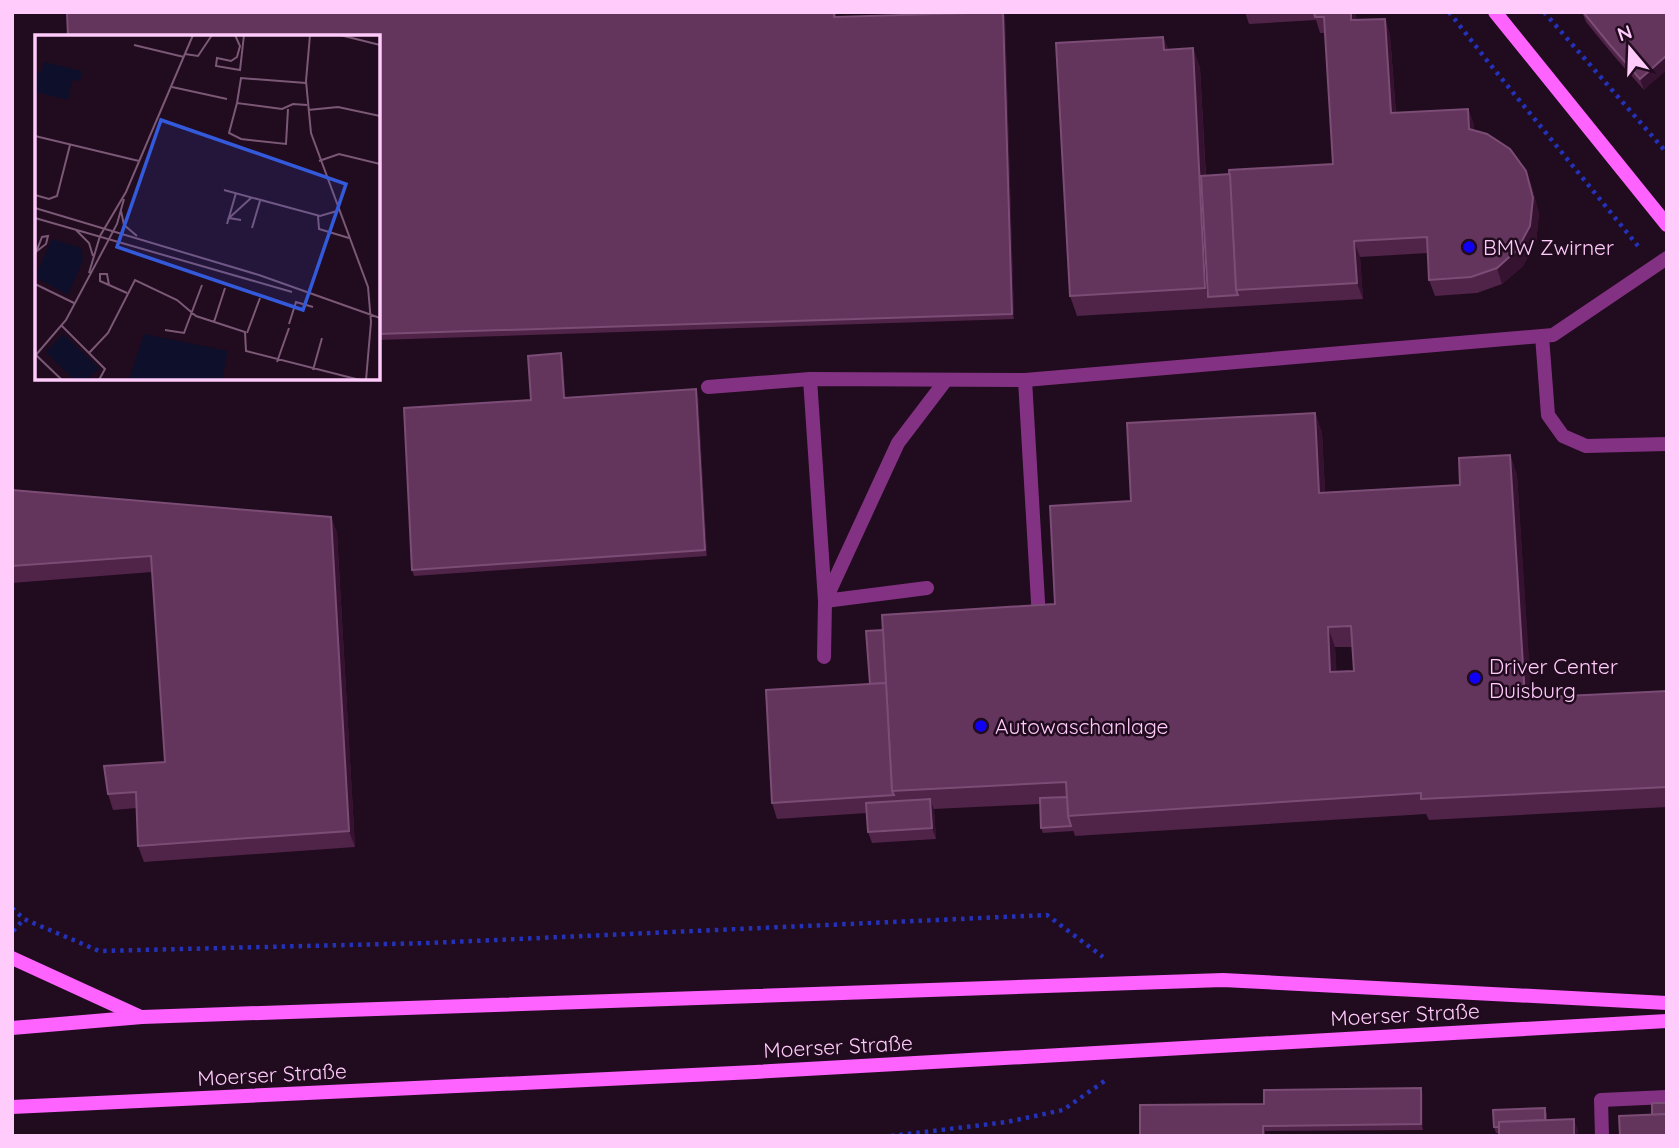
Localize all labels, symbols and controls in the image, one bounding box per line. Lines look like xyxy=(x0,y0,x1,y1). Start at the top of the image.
north arrow xyxy=(1595,14,1665,84)
text: N xyxy=(1614,19,1635,47)
inset map xyxy=(35,35,380,380)
place label: BMW Zwirner xyxy=(1483,234,1614,260)
marker: BMW Zwirner xyxy=(1461,239,1477,255)
place label: Driver Center Duisburg xyxy=(1489,653,1618,703)
marker: Driver Center Duisburg xyxy=(1467,670,1483,686)
place label: Autowaschanlage xyxy=(995,713,1168,739)
marker: Autowaschanlage xyxy=(973,718,989,734)
street label: Moerser Straße xyxy=(1330,997,1480,1031)
street label: Moerser Straße xyxy=(763,1029,913,1063)
street label: Moerser Straße xyxy=(197,1057,347,1091)

